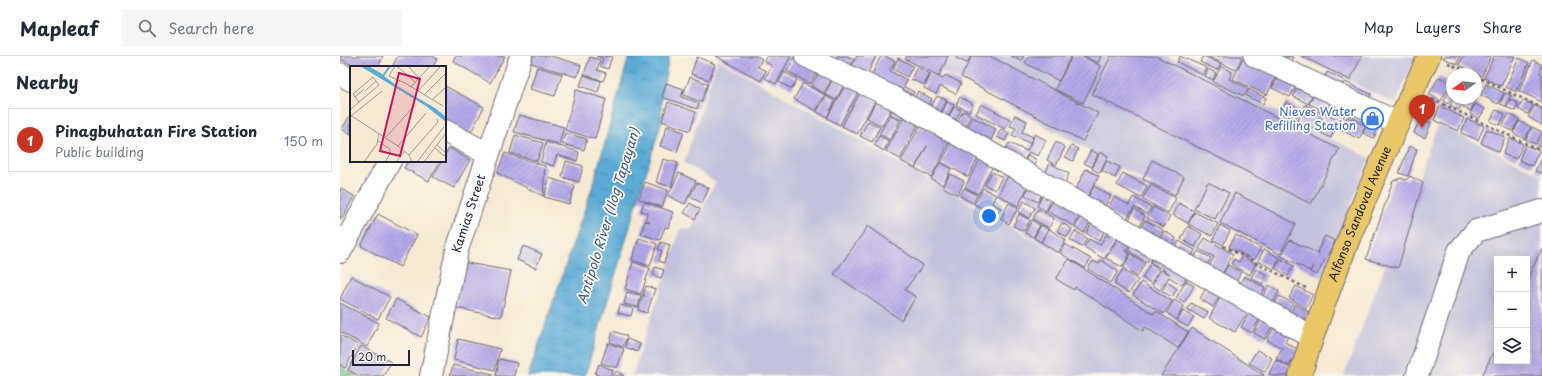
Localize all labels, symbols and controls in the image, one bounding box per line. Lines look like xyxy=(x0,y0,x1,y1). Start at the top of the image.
search box xyxy=(122,10,402,46)
text: Mapleaf xyxy=(20,14,98,42)
text: Search here xyxy=(168,16,254,39)
icon: search xyxy=(136,17,158,39)
text: Map xyxy=(1364,17,1394,38)
text: Layers xyxy=(1416,17,1461,38)
text: Share xyxy=(1483,17,1522,38)
inset map xyxy=(350,66,446,162)
north arrow xyxy=(1446,68,1482,104)
text: Nearby xyxy=(16,69,78,95)
pin: 1 xyxy=(1409,95,1435,128)
place label: Nieves Water Refilling Station xyxy=(1265,102,1356,134)
shop icon: Nieves Water Refilling Station xyxy=(1359,106,1385,132)
text: Pinagbuhatan Fire Station xyxy=(55,119,257,142)
water label: Antipolo River (Ilog Tapayan) xyxy=(572,125,644,306)
text: 1 xyxy=(27,131,33,150)
text: 150 m xyxy=(284,131,323,150)
text: Public building xyxy=(55,142,144,161)
street label: Alfonso Sandoval Avenue xyxy=(1323,142,1395,284)
street label: Kamias Street xyxy=(447,172,489,255)
your location xyxy=(979,206,999,226)
map controls xyxy=(1494,256,1530,364)
button: + xyxy=(1494,256,1530,292)
button: − xyxy=(1494,292,1530,328)
button: layers xyxy=(1494,328,1530,364)
scale bar xyxy=(352,348,410,367)
text: 20 m xyxy=(358,348,386,365)

